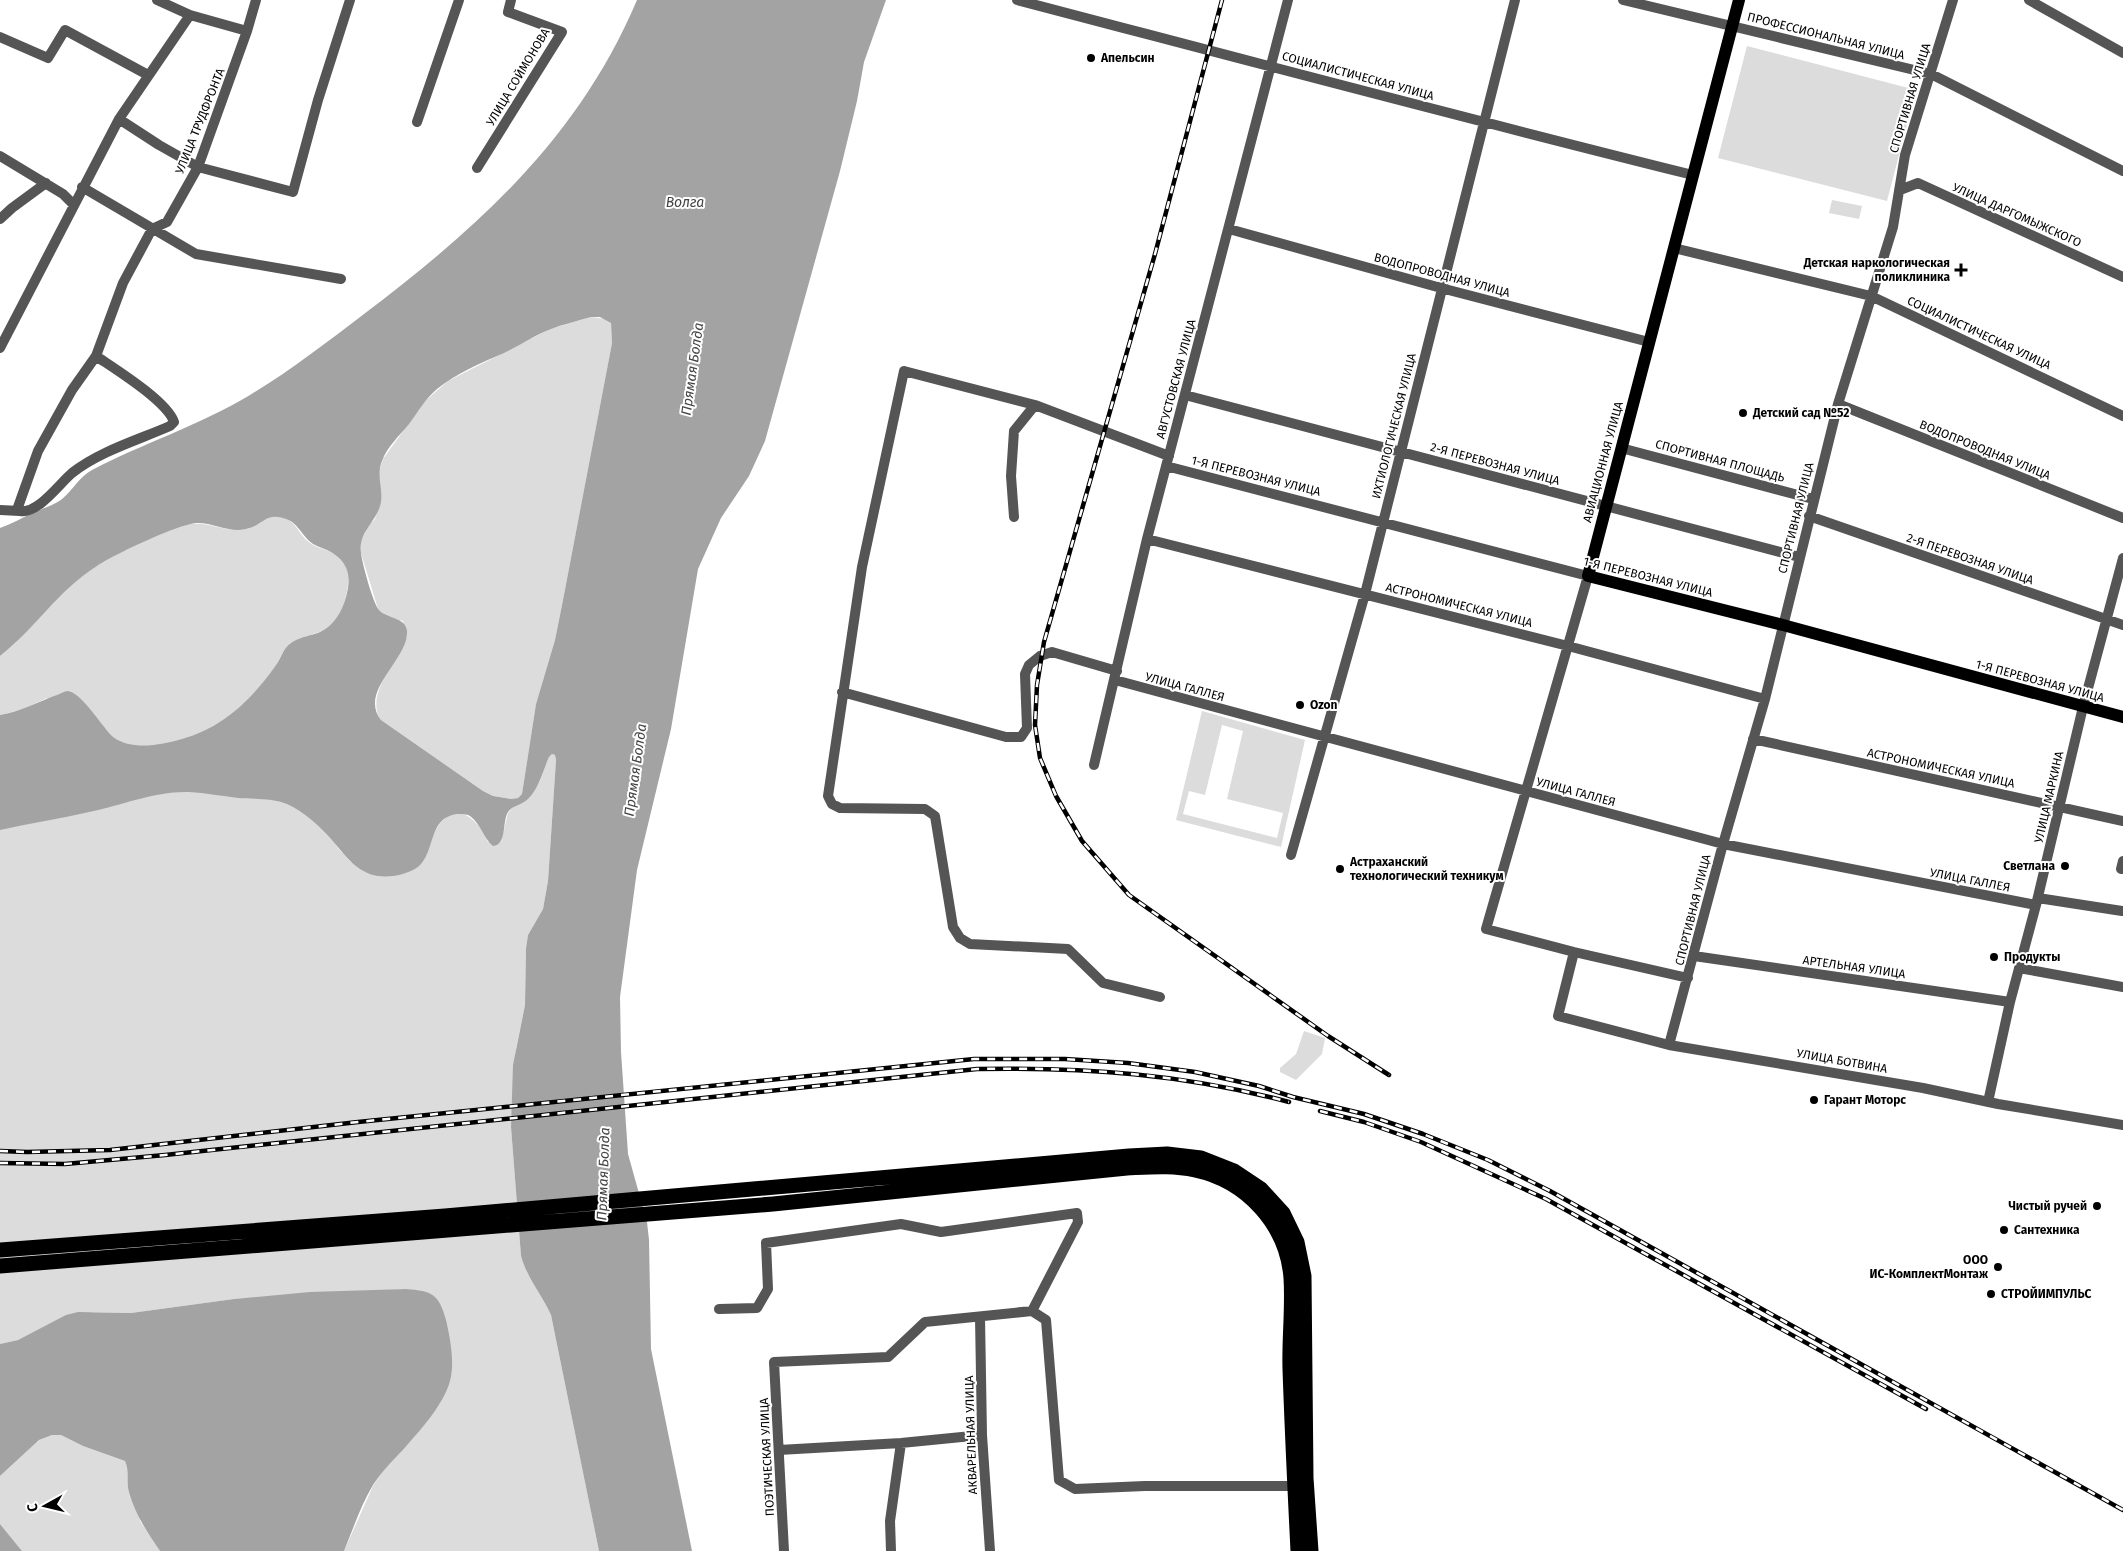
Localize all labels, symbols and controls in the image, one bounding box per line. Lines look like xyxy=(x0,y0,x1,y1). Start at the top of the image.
street label: ПРОФЕССИОНАЛЬНАЯ УЛИЦА xyxy=(1746,10,1906,62)
street label: УЛИЦА СОЙМОНОВА xyxy=(482,25,553,128)
street label: СПОРТИВНАЯ УЛИЦА xyxy=(1887,41,1933,155)
street label: СОЦИАЛИСТИЧЕСКАЯ УЛИЦА xyxy=(1280,49,1436,103)
place label: Апельсин xyxy=(1100,51,1155,65)
marker: Апельсин xyxy=(1085,52,1097,64)
street label: УЛИЦА ТРУДФРОНТА xyxy=(172,66,228,176)
street label: УЛИЦА ДАРГОМЫЖСКОГО xyxy=(1950,180,2084,250)
water label: Волга xyxy=(666,194,704,211)
street label: ВОДОПРОВОДНАЯ УЛИЦА xyxy=(1373,250,1512,300)
place label: Детская наркологическая поликлиника xyxy=(1803,256,1950,284)
marker: Детская наркологическая поликлиника xyxy=(1954,263,1968,277)
street label: СОЦИАЛИСТИЧЕСКАЯ УЛИЦА xyxy=(1905,294,2053,373)
street label: АВГУСТОВСКАЯ УЛИЦА xyxy=(1153,318,1199,440)
water label: Прямая Болда xyxy=(678,322,707,416)
street label: ИХТИОЛОГИЧЕСКАЯ УЛИЦА xyxy=(1369,352,1419,500)
street label: АВИАЦИОННАЯ УЛИЦА xyxy=(1580,400,1626,524)
place label: Детский сад №52 xyxy=(1752,406,1849,420)
marker: Детский сад №52 xyxy=(1737,407,1749,419)
street label: ВОДОПРОВОДНАЯ УЛИЦА xyxy=(1917,417,2053,483)
street label: СПОРТИВНАЯ ПЛОЩАДЬ xyxy=(1654,437,1786,485)
street label: 2-Я ПЕРЕВОЗНАЯ УЛИЦА xyxy=(1429,440,1561,488)
street label: 1-Я ПЕРЕВОЗНАЯ УЛИЦА xyxy=(1190,453,1322,499)
street label: СПОРТИВНАЯ УЛИЦА xyxy=(1775,461,1817,575)
street label: 2-Я ПЕРЕВОЗНАЯ УЛИЦА xyxy=(1905,531,2035,587)
street label: 1-Я ПЕРЕВОЗНАЯ УЛИЦА xyxy=(1582,554,1714,600)
street label: АСТРОНОМИЧЕСКАЯ УЛИЦА xyxy=(1384,580,1534,630)
street label: 1-Я ПЕРЕВОЗНАЯ УЛИЦА xyxy=(1974,657,2106,705)
street label: УЛИЦА ГАЛЛЕЯ xyxy=(1144,670,1226,704)
place label: Ozon xyxy=(1310,698,1338,712)
marker: Ozon xyxy=(1294,699,1306,711)
water label: Прямая Болда xyxy=(621,723,650,817)
street label: АСТРОНОМИЧЕСКАЯ УЛИЦА xyxy=(1866,745,2016,791)
street label: УЛИЦА МАРКИНА xyxy=(2032,750,2066,844)
street label: УЛИЦА ГАЛЛЕЯ xyxy=(1535,775,1617,809)
street label: СПОРТИВНАЯ УЛИЦА xyxy=(1672,853,1714,967)
place label: Астраханский технологический техникум xyxy=(1349,855,1503,883)
place label: Светлана xyxy=(2003,859,2055,873)
marker: Светлана xyxy=(2059,860,2071,872)
marker: Астраханский технологический техникум xyxy=(1334,863,1346,875)
street label: УЛИЦА ГАЛЛЕЯ xyxy=(1929,865,2011,895)
place label: Продукты xyxy=(2004,950,2060,964)
marker: Продукты xyxy=(1988,951,2000,963)
street label: АРТЕЛЬНАЯ УЛИЦА xyxy=(1802,953,1906,981)
street label: УЛИЦА БОТВИНА xyxy=(1796,1046,1889,1076)
place label: Гарант Моторс xyxy=(1824,1093,1906,1107)
marker: Гарант Моторс xyxy=(1808,1094,1820,1106)
water label: Прямая Болда xyxy=(593,1127,614,1221)
place label: Чистый ручей xyxy=(2008,1199,2087,1213)
marker: Чистый ручей xyxy=(2091,1200,2103,1212)
place label: Сантехника xyxy=(2014,1223,2080,1237)
marker: Сантехника xyxy=(1998,1224,2010,1236)
place label: ООО ИС-КомплектМонтаж xyxy=(1870,1253,1989,1281)
marker: ООО ИС-КомплектМонтаж xyxy=(1992,1261,2004,1273)
place label: СТРОЙИМПУЛЬС xyxy=(2001,1286,2092,1301)
marker: СТРОЙИМПУЛЬС xyxy=(1985,1288,1997,1300)
street label: АКВАРЕЛЬНАЯ УЛИЦА xyxy=(962,1375,980,1495)
street label: ПОЭТИЧЕСКАЯ УЛИЦА xyxy=(757,1397,777,1517)
north arrow xyxy=(20,1481,70,1531)
text: С xyxy=(24,1503,42,1513)

